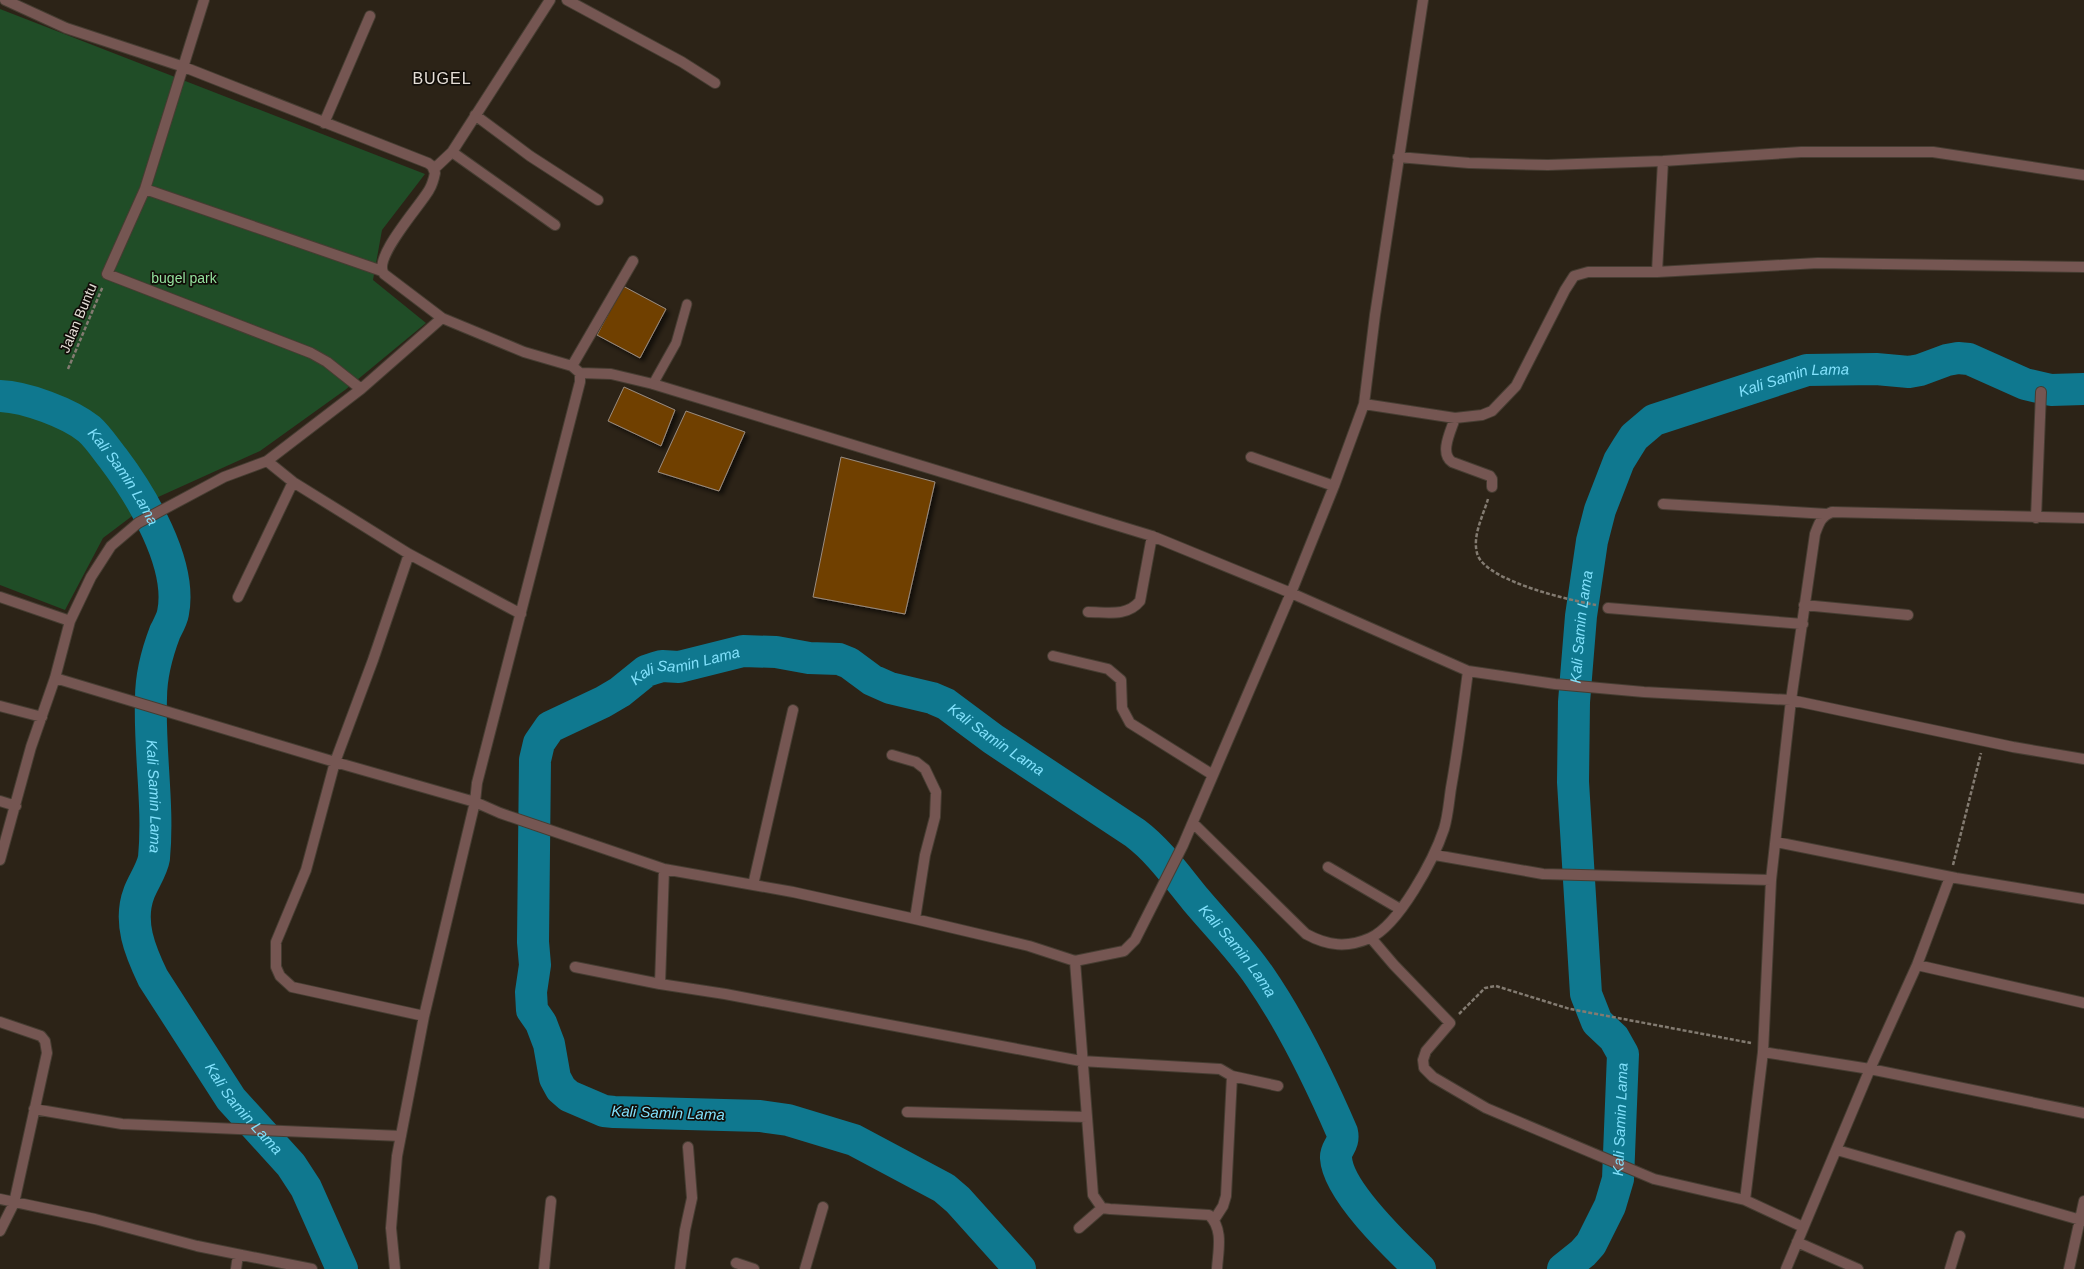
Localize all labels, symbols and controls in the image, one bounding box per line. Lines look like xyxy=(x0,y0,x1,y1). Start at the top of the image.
district label: BUGEL xyxy=(412,70,472,87)
park label: bugel park xyxy=(151,270,218,286)
street label: Jalan Buntu xyxy=(56,281,100,355)
water label: Kali Samin Lama xyxy=(1736,360,1849,400)
water label: Kali Samin Lama xyxy=(85,424,162,528)
water label: Kali Samin Lama xyxy=(1567,569,1596,684)
water label: Kali Samin Lama xyxy=(627,643,741,688)
water label: Kali Samin Lama xyxy=(945,700,1048,779)
water label: Kali Samin Lama xyxy=(143,739,164,854)
water label: Kali Samin Lama xyxy=(1196,901,1280,1000)
water label: Kali Samin Lama xyxy=(202,1059,286,1158)
water label: Kali Samin Lama xyxy=(1609,1062,1631,1176)
water label: Kali Samin Lama xyxy=(611,1102,725,1123)

